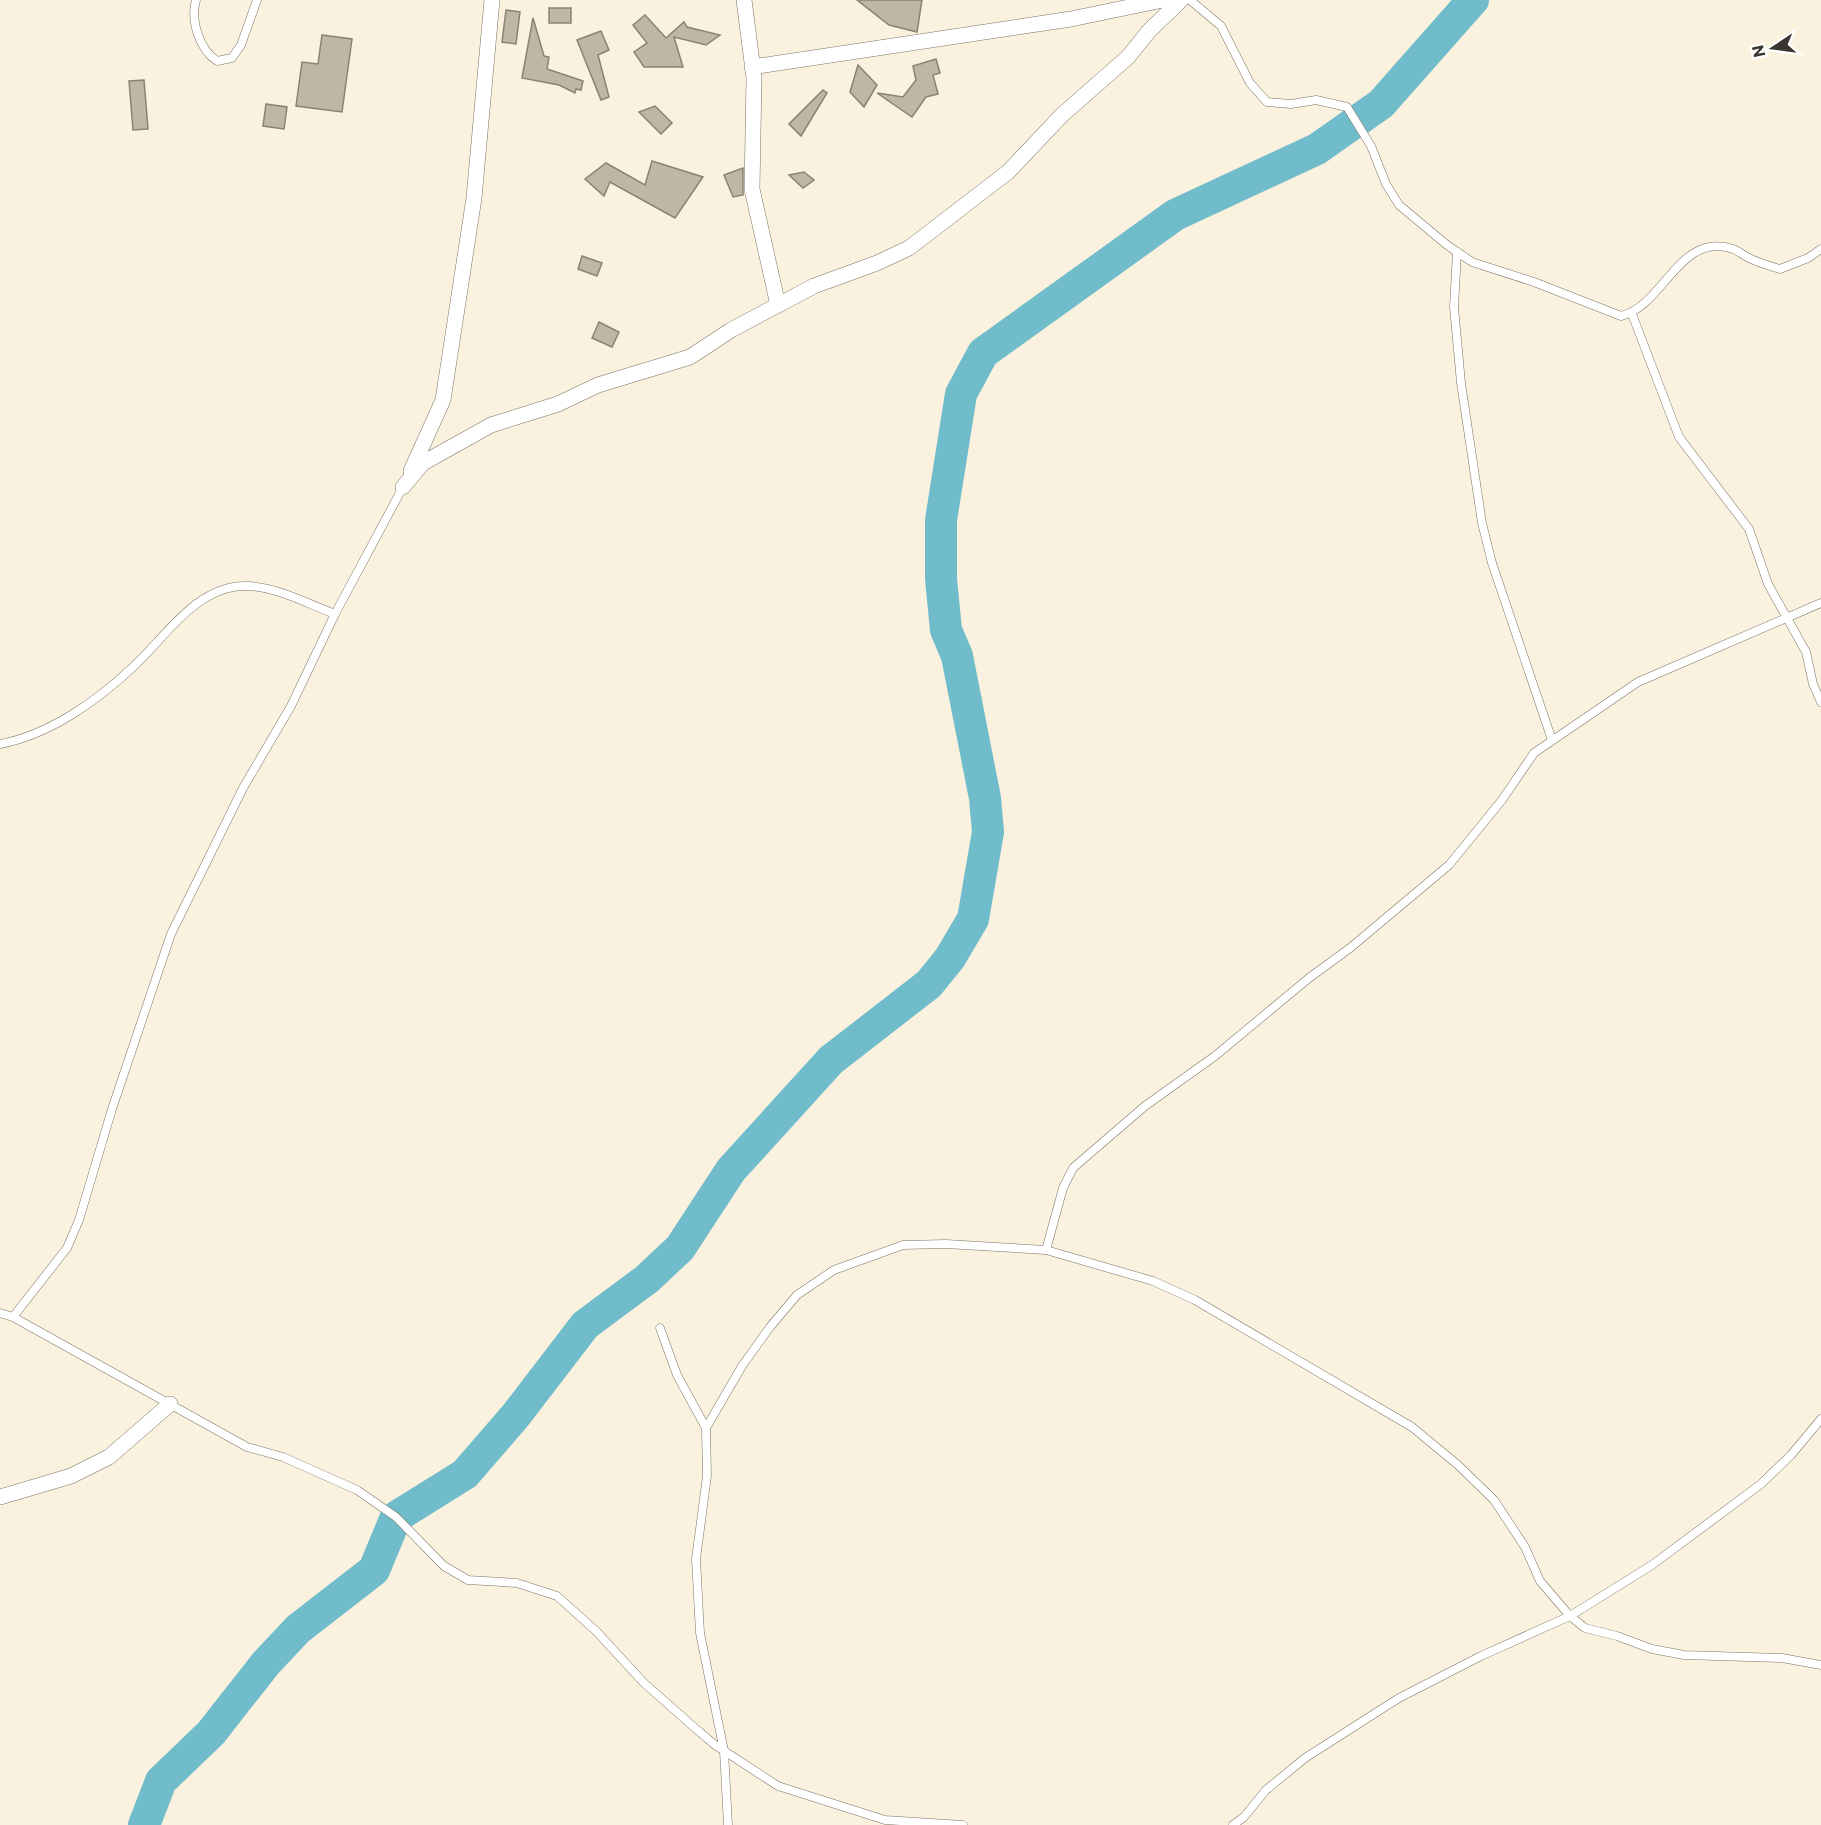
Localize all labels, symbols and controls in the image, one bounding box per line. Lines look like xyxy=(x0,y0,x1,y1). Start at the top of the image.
north arrow xyxy=(1743,18,1803,78)
text: N xyxy=(1747,44,1769,59)

